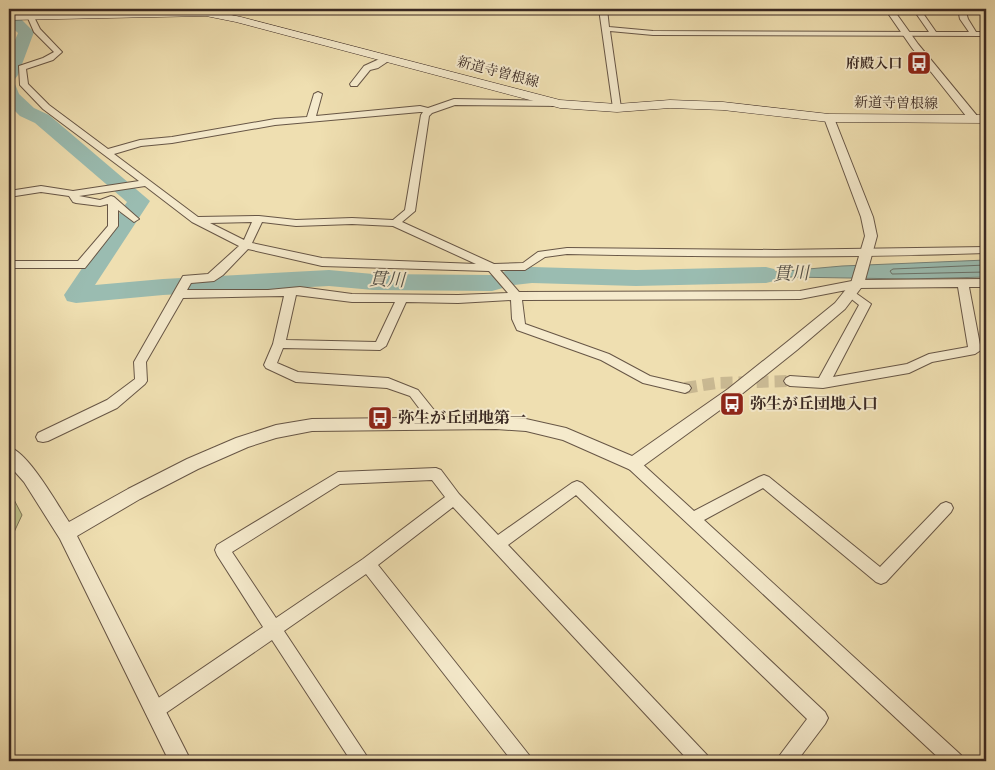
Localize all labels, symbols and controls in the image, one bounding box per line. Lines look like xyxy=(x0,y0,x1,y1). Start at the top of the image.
bus stop icon: 府殿入口 xyxy=(906,50,932,76)
street label: 新道寺曽根線 xyxy=(455,53,541,91)
place label: 府殿入口 xyxy=(846,55,902,72)
street label: 新道寺曽根線 xyxy=(854,94,938,112)
water label: 貫川 xyxy=(773,262,811,286)
water label: 貫川 xyxy=(369,268,407,292)
bus stop icon: 弥生が丘団地入口 xyxy=(719,391,745,417)
place label: 弥生が丘団地入口 xyxy=(750,394,878,414)
bus stop icon: 弥生が丘団地第一 xyxy=(367,405,393,431)
place label: 弥生が丘団地第一 xyxy=(398,408,526,428)

